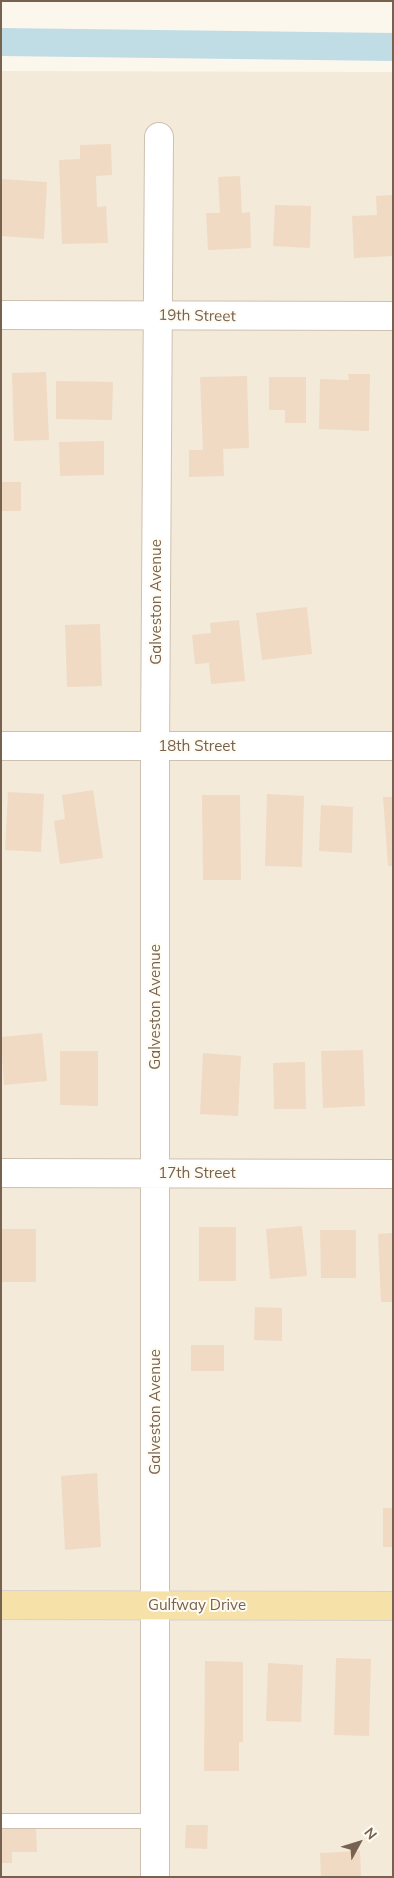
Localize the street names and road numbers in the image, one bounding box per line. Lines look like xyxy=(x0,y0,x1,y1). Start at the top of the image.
street label: 19th Street xyxy=(158,306,236,326)
street label: Galveston Avenue xyxy=(147,539,165,665)
street label: 18th Street xyxy=(158,737,236,755)
street label: Galveston Avenue xyxy=(146,944,164,1070)
street label: 17th Street xyxy=(158,1164,236,1182)
street label: Galveston Avenue xyxy=(146,1349,164,1475)
street label: Gulfway Drive xyxy=(148,1596,246,1614)

